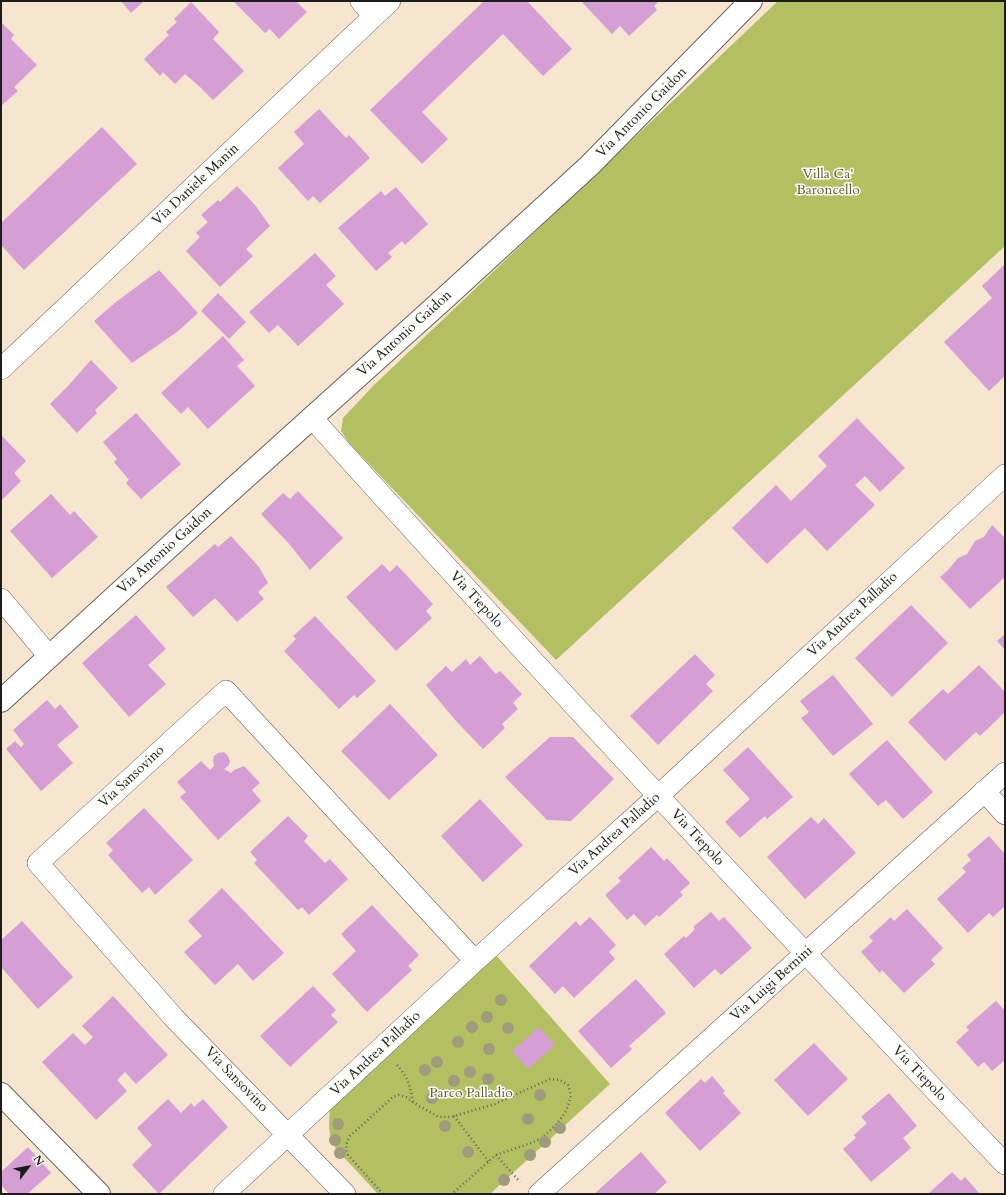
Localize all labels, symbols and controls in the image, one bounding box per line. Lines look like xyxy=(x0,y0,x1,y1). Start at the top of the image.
street label: Via Antonio Gaidon xyxy=(593,64,691,162)
street label: Via Daniele Manin xyxy=(149,141,243,229)
park label: Villa Ca' Baroncello xyxy=(796,167,860,200)
street label: Via Antonio Gaidon xyxy=(354,287,456,381)
street label: Via Antonio Gaidon xyxy=(114,504,216,598)
street label: Via Tiepolo xyxy=(446,568,506,632)
street label: Via Andrea Palladio xyxy=(804,569,902,661)
street label: Via Sansovino xyxy=(96,742,168,812)
street label: Via Andrea Palladio xyxy=(566,790,664,880)
street label: Via Tiepolo xyxy=(667,806,727,870)
street label: Via Luigi Bernini xyxy=(728,943,816,1025)
street label: Via Andrea Palladio xyxy=(327,1008,425,1100)
street label: Via Tiepolo xyxy=(888,1043,950,1105)
street label: Via Sansovino xyxy=(201,1044,271,1116)
park label: Parco Palladio xyxy=(429,1086,513,1102)
north arrow xyxy=(8,1147,48,1187)
text: N xyxy=(30,1152,47,1168)

